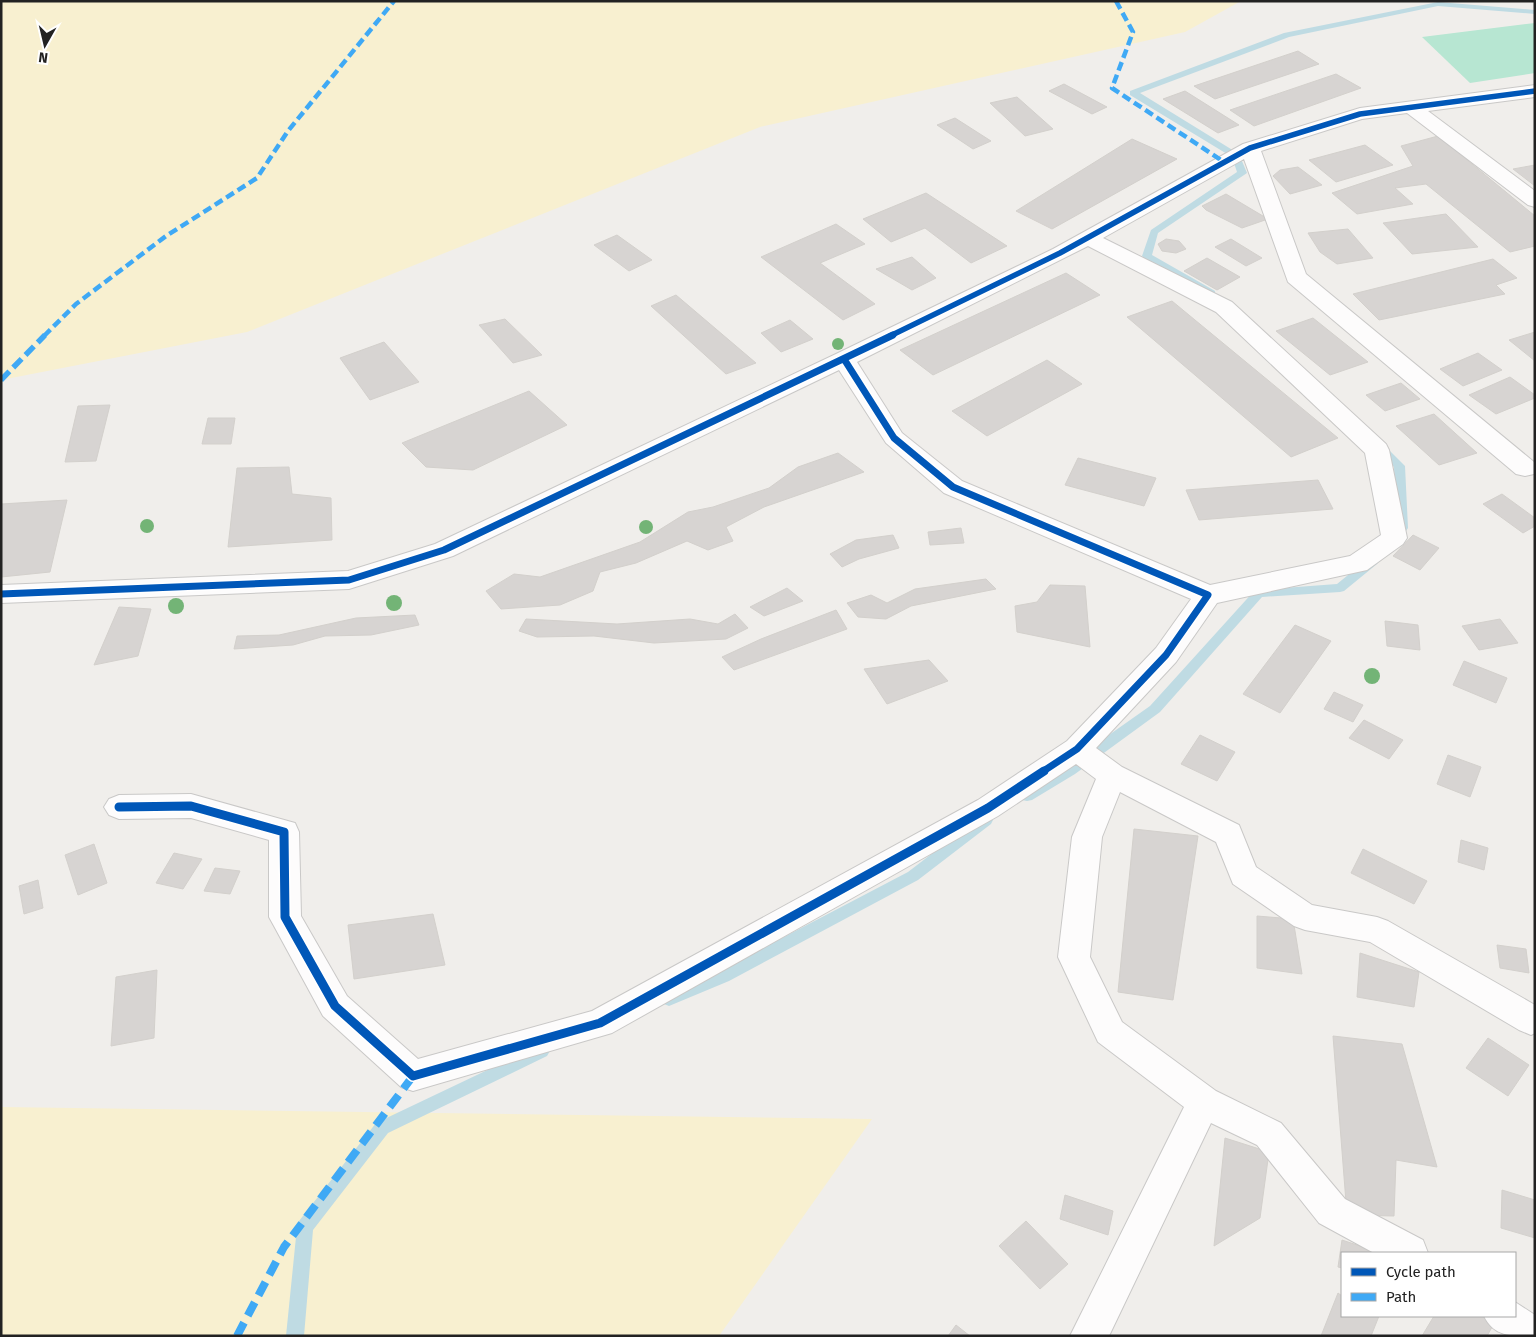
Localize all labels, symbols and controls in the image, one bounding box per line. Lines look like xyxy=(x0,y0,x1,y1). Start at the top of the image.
north arrow xyxy=(20,20,70,70)
text: N xyxy=(37,48,49,66)
legend xyxy=(1341,1252,1516,1317)
text: Cycle path xyxy=(1386,1263,1456,1281)
text: Path xyxy=(1386,1288,1416,1306)

